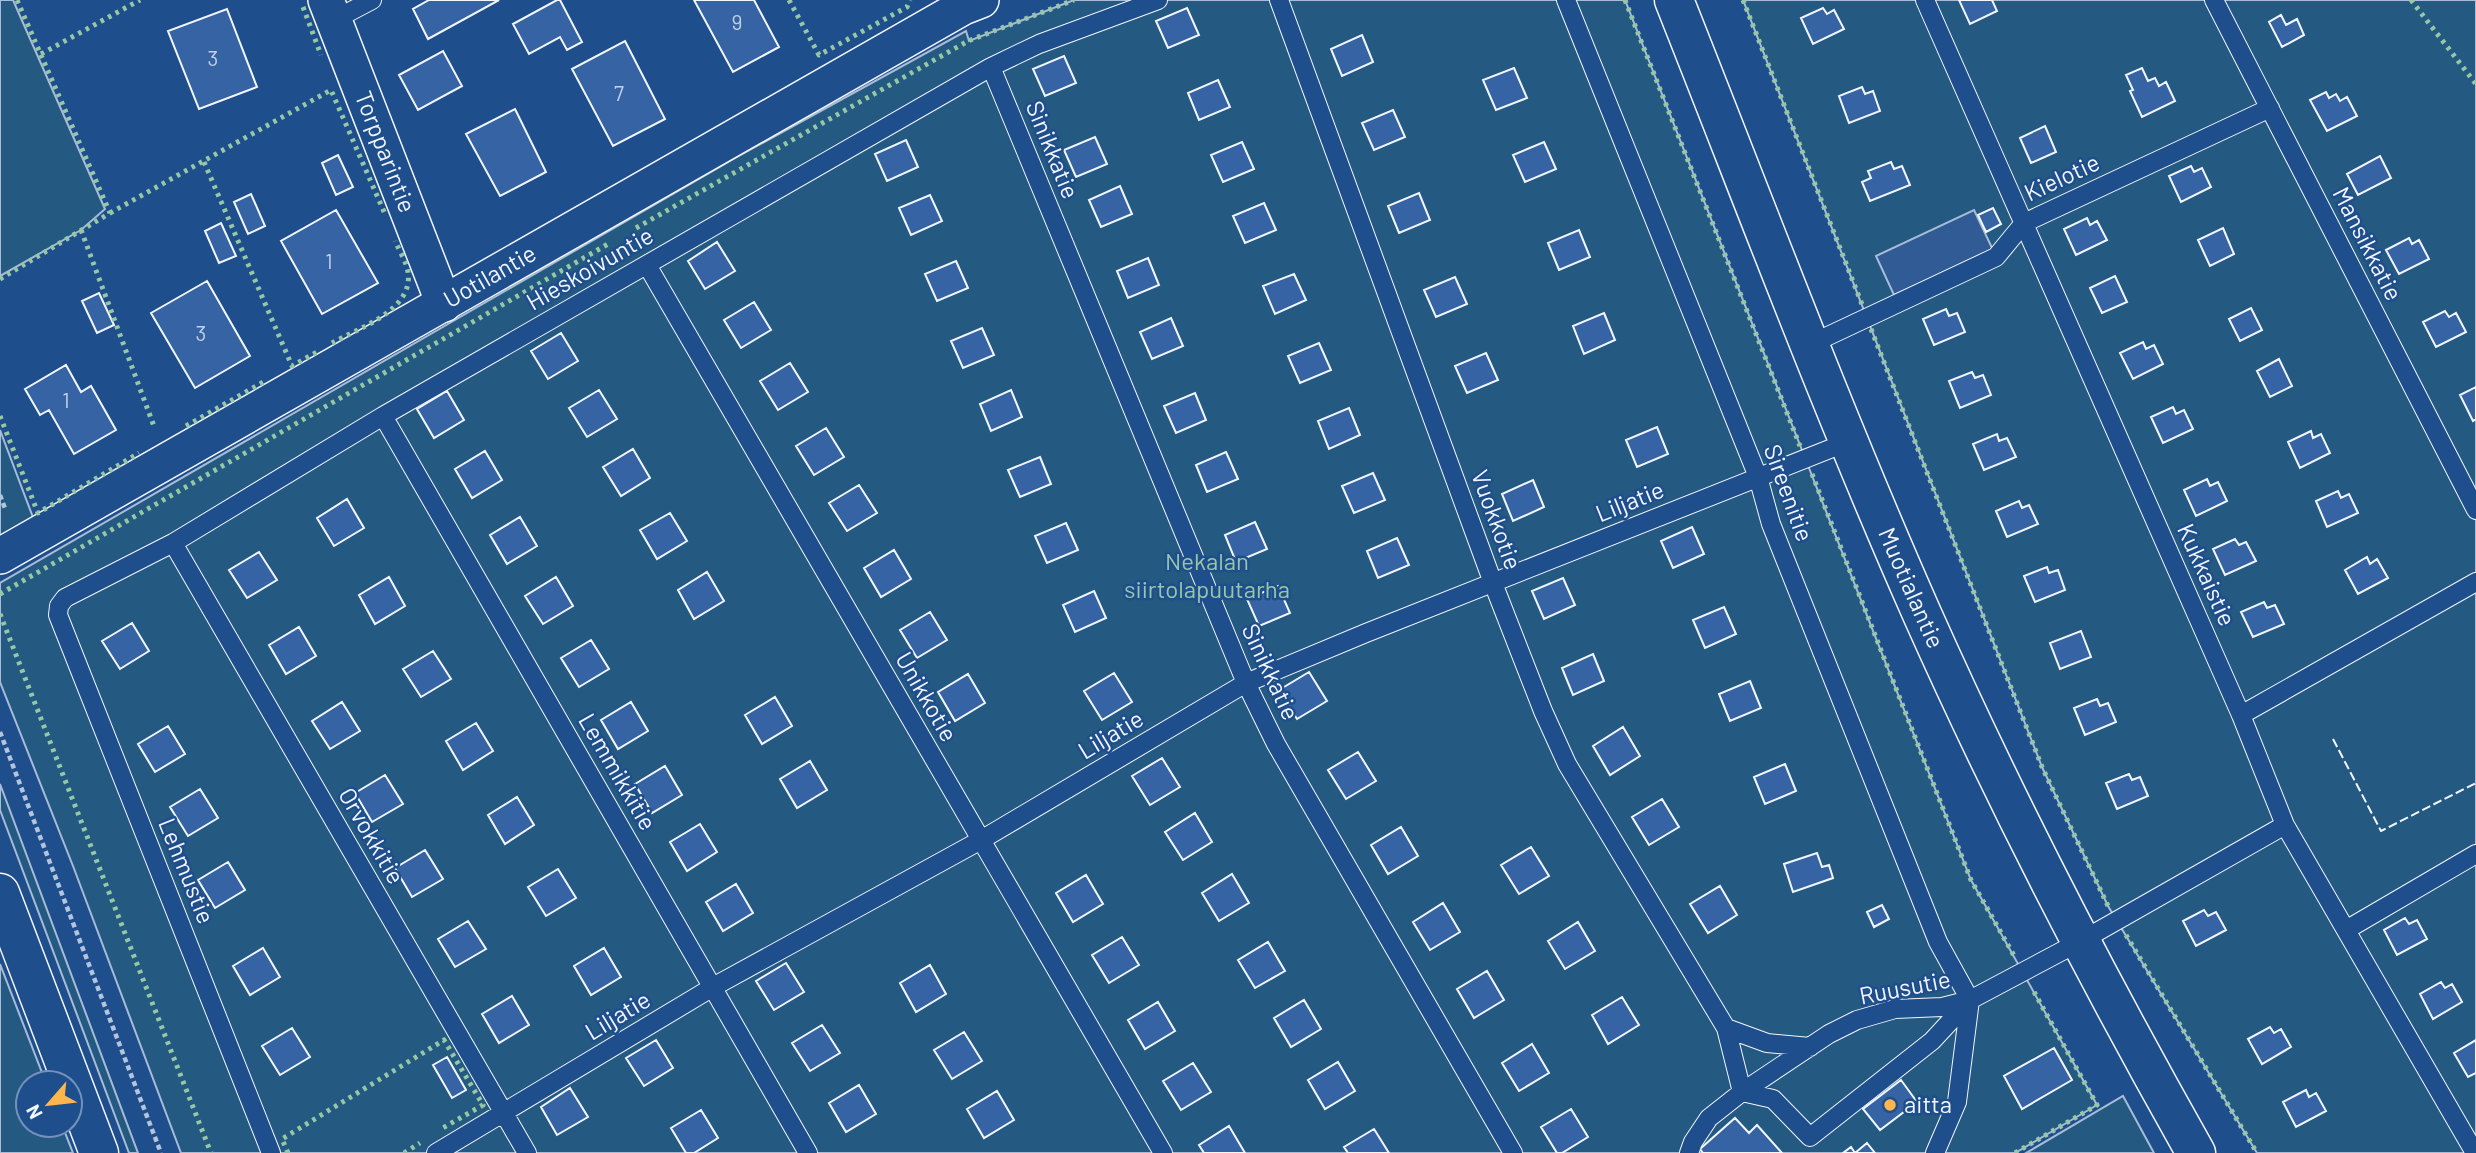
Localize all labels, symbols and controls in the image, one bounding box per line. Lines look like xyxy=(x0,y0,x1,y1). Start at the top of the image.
house number: 9 xyxy=(732,9,742,34)
house number: 3 xyxy=(208,45,218,70)
house number: 7 xyxy=(614,80,624,105)
street label: Torpparintie xyxy=(350,86,423,216)
street label: Sinikkatie xyxy=(1021,96,1086,203)
street label: Kielotie xyxy=(2019,147,2104,207)
street label: Mansikkatie xyxy=(2327,182,2409,305)
street label: Hieskoivuntie xyxy=(521,220,658,316)
street label: Uotilantie xyxy=(438,238,541,313)
house number: 1 xyxy=(325,248,333,273)
house number: 3 xyxy=(196,320,206,345)
house number: 1 xyxy=(62,387,70,412)
street label: Sireenitie xyxy=(1759,440,1820,545)
street label: Vuokkotie xyxy=(1466,466,1529,573)
street label: Liljatie xyxy=(1591,474,1668,527)
street label: Kukkaistie xyxy=(2172,519,2243,630)
street label: Muotialantie xyxy=(1873,523,1951,652)
park label: Nekalan siirtolapuutarha xyxy=(1124,546,1290,603)
street label: Sinikkatie xyxy=(1236,619,1306,724)
street label: Unikkotie xyxy=(890,646,965,746)
street label: Liljatie xyxy=(1072,703,1148,764)
street label: Lemmikkitie xyxy=(573,708,663,835)
street label: Orvokkitie xyxy=(333,782,411,889)
street label: Lehmustie xyxy=(153,813,222,927)
street label: Ruusutie xyxy=(1857,963,1953,1010)
street label: Liljatie xyxy=(579,984,655,1045)
north arrow xyxy=(14,1069,84,1139)
place label: aitta xyxy=(1904,1089,1952,1118)
marker: aitta xyxy=(1882,1097,1898,1113)
text: N xyxy=(20,1101,47,1123)

